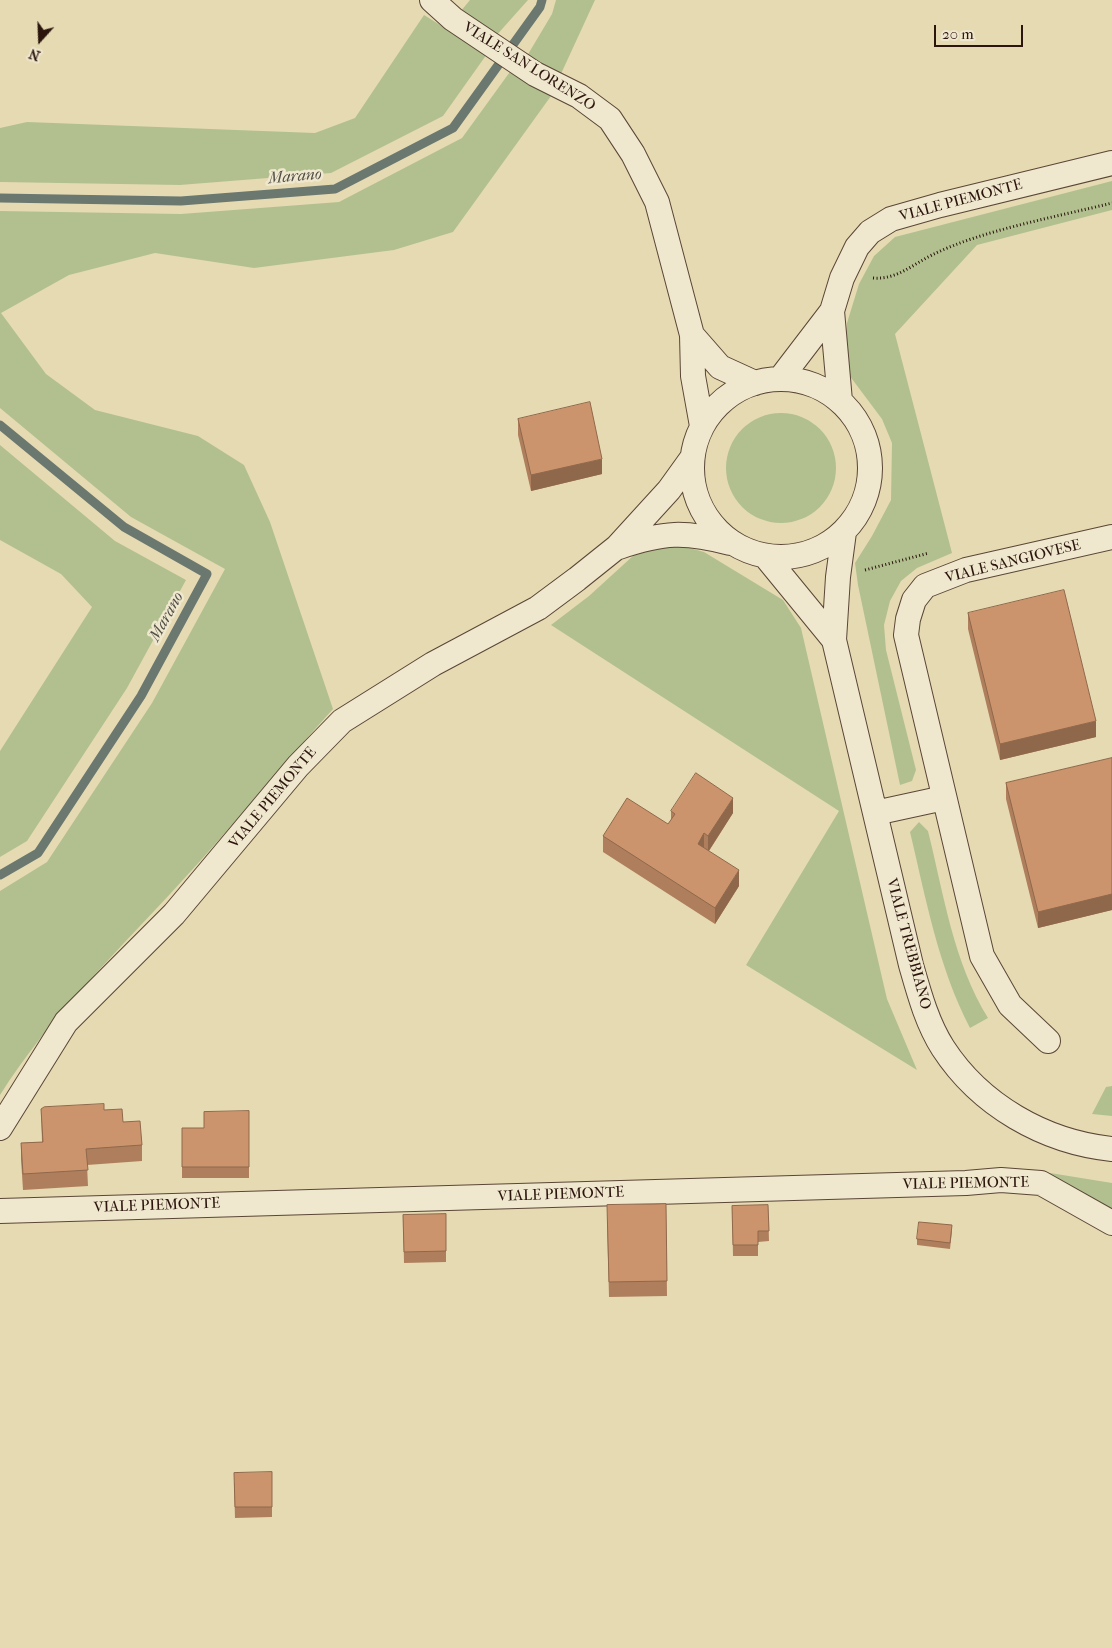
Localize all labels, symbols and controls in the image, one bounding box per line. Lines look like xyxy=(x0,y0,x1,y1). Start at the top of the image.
north arrow xyxy=(15,15,65,65)
scale bar xyxy=(937,15,1026,47)
street label: VIALE SAN LORENZO xyxy=(459,19,599,115)
text: 20 m xyxy=(942,25,974,43)
text: N xyxy=(27,45,43,64)
water label: Marano xyxy=(268,165,322,189)
street label: VIALE PIEMONTE xyxy=(898,176,1024,226)
street label: VIALE SANGIOVESE xyxy=(943,536,1083,588)
water label: Marano xyxy=(146,589,188,645)
street label: VIALE PIEMONTE xyxy=(225,744,321,852)
street label: VIALE TREBBIANO xyxy=(882,877,934,1011)
street label: VIALE PIEMONTE xyxy=(903,1174,1029,1194)
street label: VIALE PIEMONTE xyxy=(497,1184,625,1206)
street label: VIALE PIEMONTE xyxy=(93,1195,221,1217)

